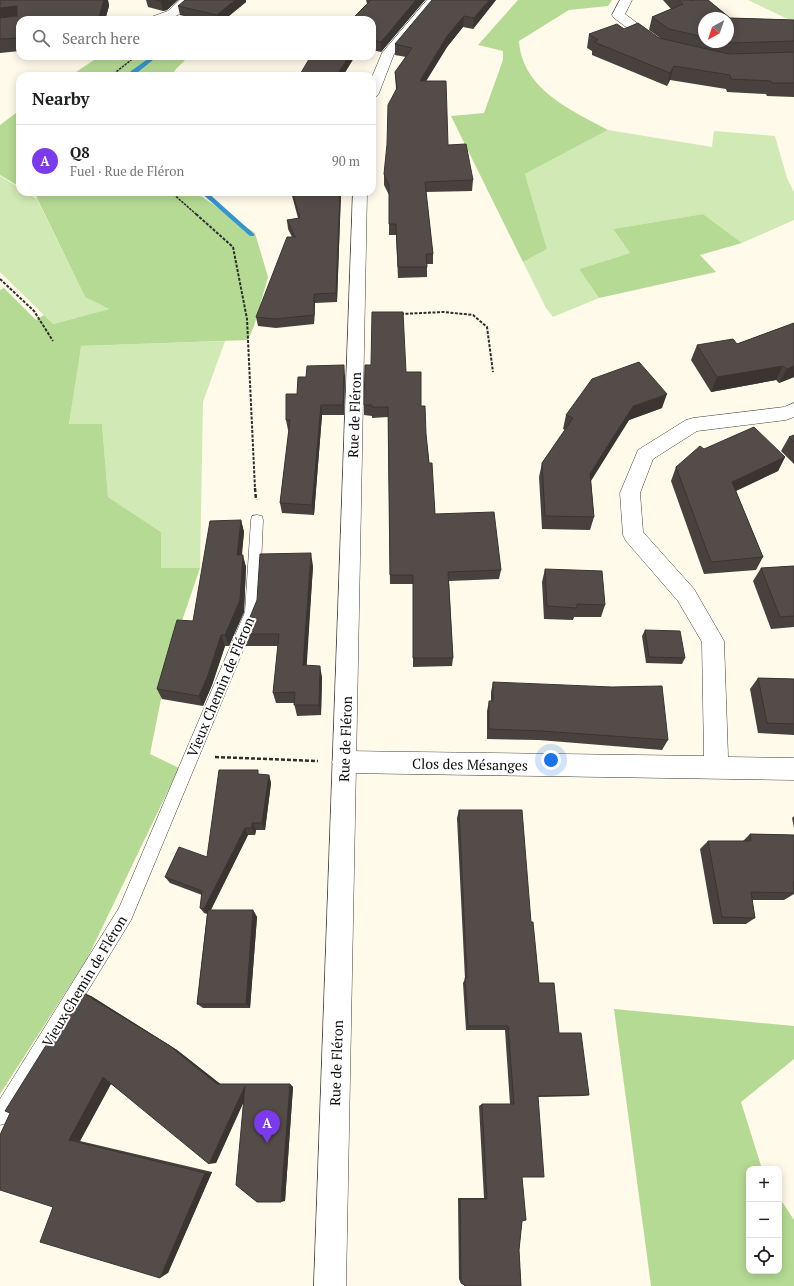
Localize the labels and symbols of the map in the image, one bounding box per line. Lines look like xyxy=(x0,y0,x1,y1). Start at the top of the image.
north arrow xyxy=(698,12,734,48)
street label: Rue de Fléron xyxy=(343,371,365,458)
street label: Vieux Chemin de Fléron xyxy=(182,613,258,760)
street label: Rue de Fléron xyxy=(334,695,356,782)
your location xyxy=(541,750,561,770)
street label: Clos des Mésanges xyxy=(412,753,528,775)
street label: Vieux Chemin de Fléron xyxy=(37,911,131,1050)
street label: Rue de Fléron xyxy=(325,1019,347,1106)
pin: A xyxy=(254,1110,280,1143)

